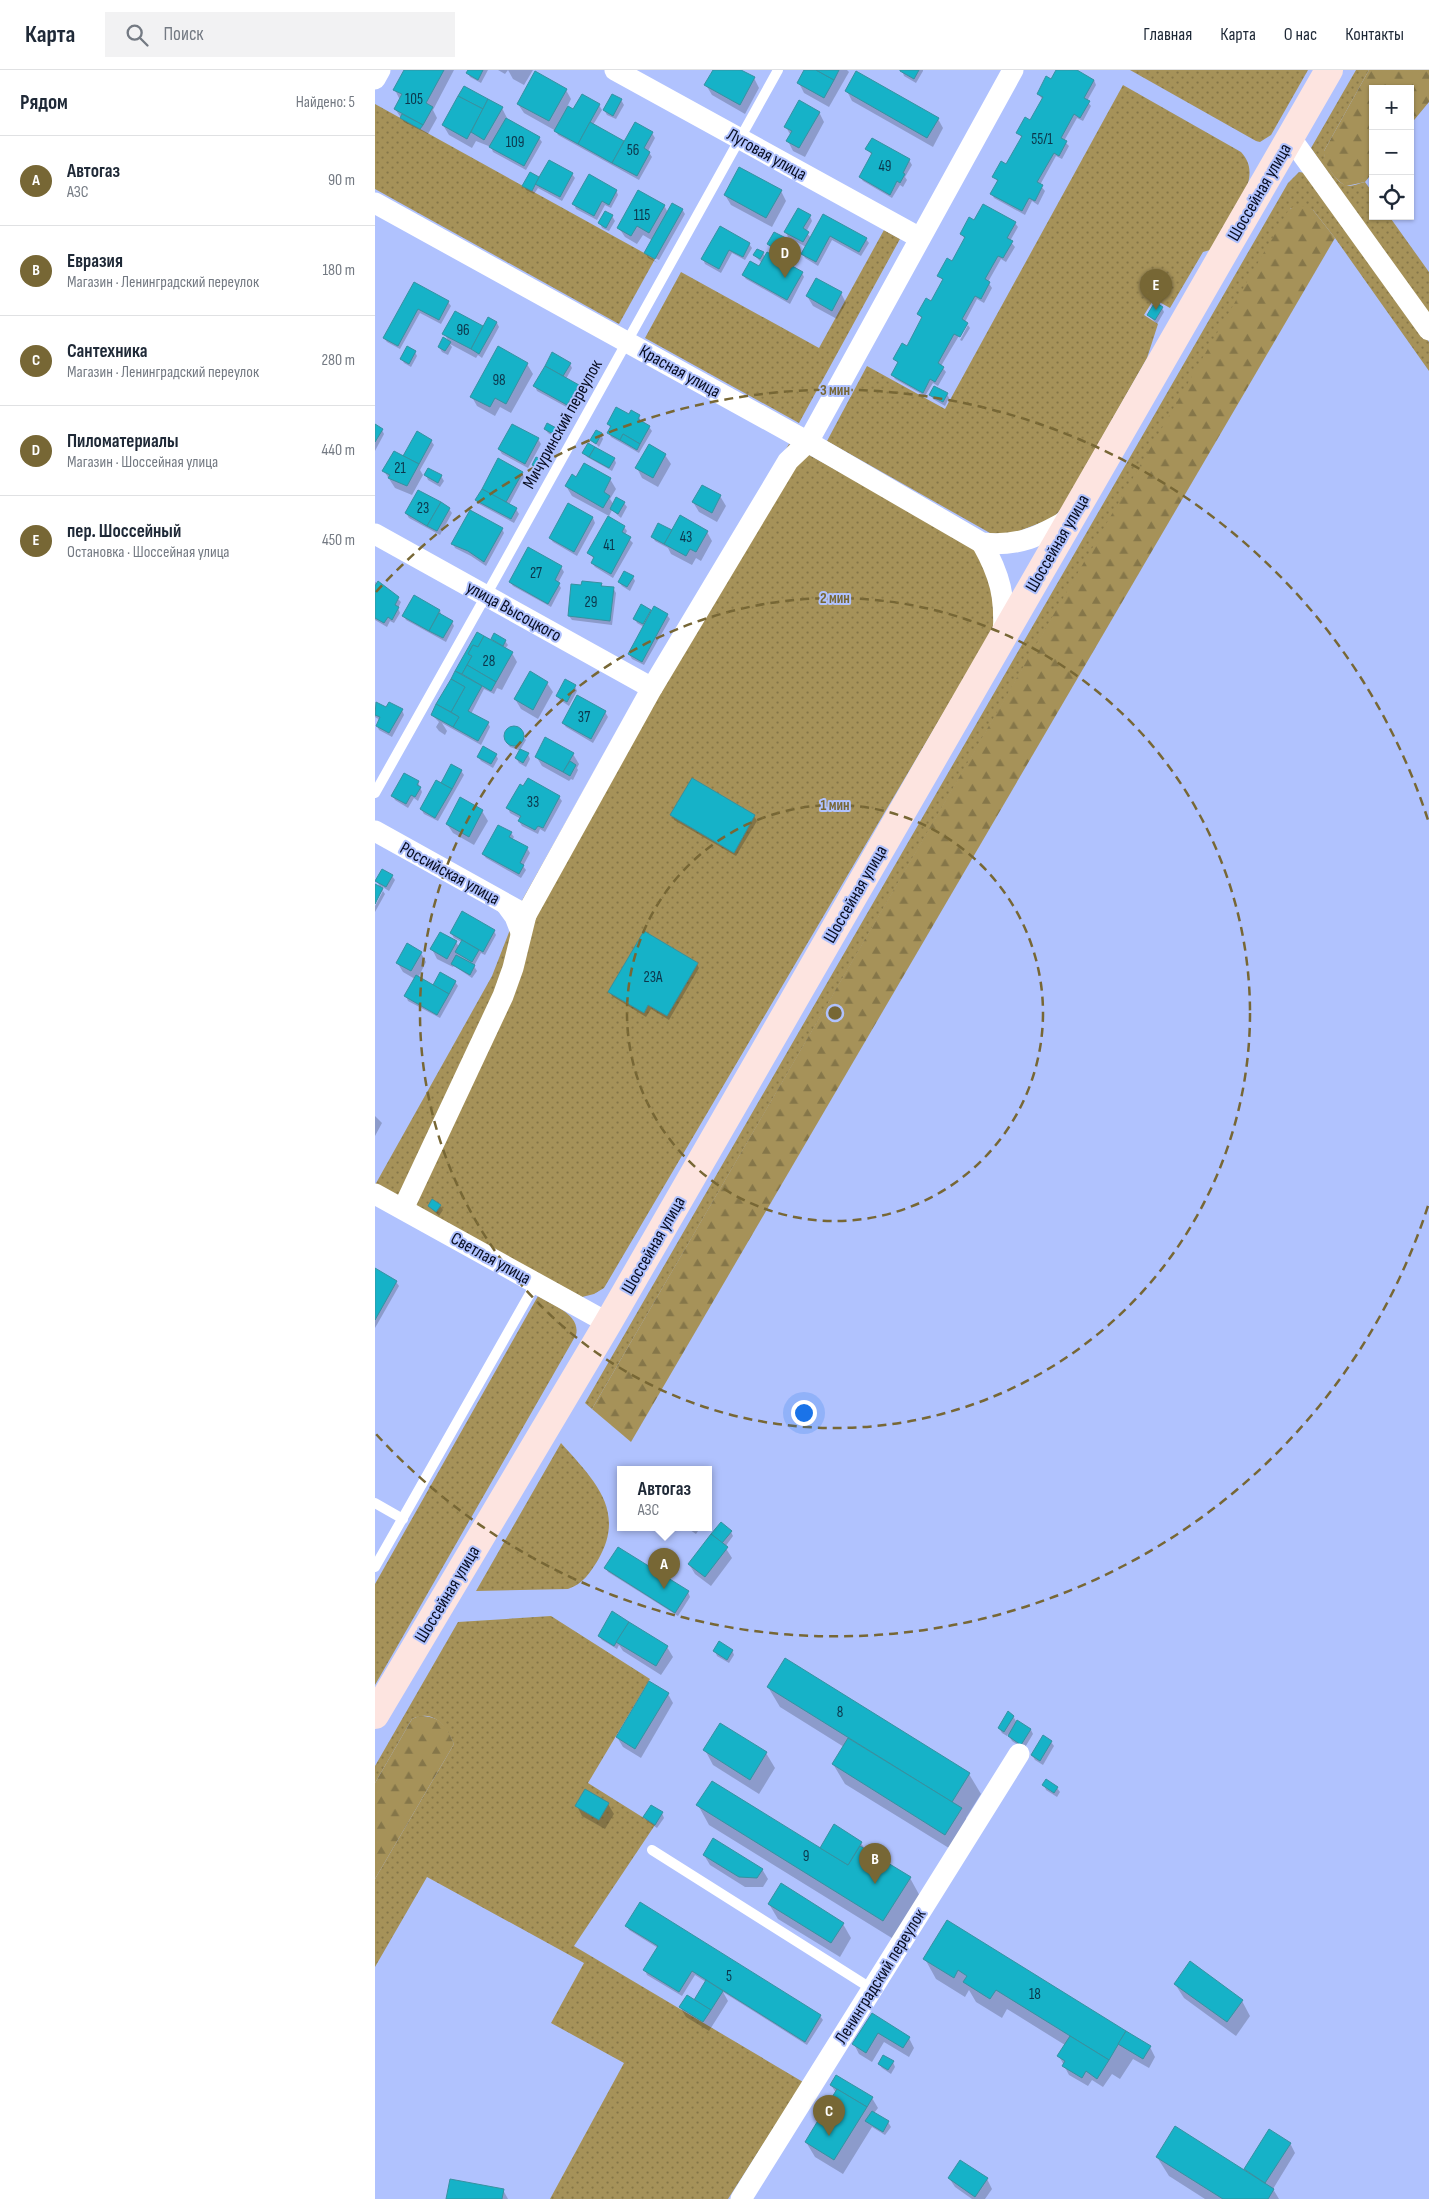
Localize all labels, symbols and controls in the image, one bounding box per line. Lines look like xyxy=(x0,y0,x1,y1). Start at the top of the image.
search box xyxy=(105,12,455,57)
text: Карта xyxy=(25,20,75,49)
icon: search xyxy=(123,21,151,49)
text: Поиск xyxy=(163,23,204,46)
text: Главная xyxy=(1143,24,1192,45)
text: Карта xyxy=(1220,24,1256,45)
text: О нас xyxy=(1284,24,1317,45)
text: Контакты xyxy=(1345,24,1404,45)
map controls xyxy=(1369,85,1414,220)
button: + xyxy=(1369,85,1414,130)
text: Рядом xyxy=(20,90,68,115)
house number: 105 xyxy=(405,90,423,109)
text: Найдено: 5 xyxy=(296,93,355,112)
street label: Луговая улица xyxy=(723,124,810,185)
house number: 55/1 xyxy=(1031,130,1054,149)
button: − xyxy=(1369,130,1414,175)
house number: 109 xyxy=(506,133,524,152)
street label: Шоссейная улица xyxy=(1223,140,1296,245)
house number: 56 xyxy=(627,141,639,160)
house number: 49 xyxy=(879,157,891,176)
text: Автогаз xyxy=(67,160,120,183)
text: A xyxy=(32,171,40,190)
text: 90 m xyxy=(328,171,355,190)
button: locate xyxy=(1369,175,1414,220)
text: АЗС xyxy=(67,183,89,202)
house number: 115 xyxy=(634,206,650,225)
pin: D xyxy=(769,237,801,278)
text: Евразия xyxy=(67,250,123,273)
text: B xyxy=(32,261,40,280)
text: 180 m xyxy=(322,261,355,280)
pin: E xyxy=(1140,269,1172,310)
text: Магазин · Ленинградский переулок xyxy=(67,273,259,292)
house number: 96 xyxy=(456,321,470,340)
text: Сантехника xyxy=(67,340,148,363)
street label: Красная улица xyxy=(635,341,724,402)
text: C xyxy=(32,351,40,370)
text: 280 m xyxy=(321,351,355,370)
street label: Мичуринский переулок xyxy=(518,356,607,492)
text: Магазин · Ленинградский переулок xyxy=(67,363,259,382)
house number: 98 xyxy=(492,371,506,390)
text: 3 мин xyxy=(820,381,850,400)
text: Пиломатериалы xyxy=(67,430,178,453)
text: D xyxy=(32,441,40,460)
text: 440 m xyxy=(322,441,355,460)
text: Магазин · Шоссейная улица xyxy=(67,453,218,472)
house number: 21 xyxy=(394,459,406,478)
street label: Шоссейная улица xyxy=(1021,491,1094,596)
house number: 23 xyxy=(417,499,429,518)
text: пер. Шоссейный xyxy=(67,520,181,543)
house number: 43 xyxy=(680,528,692,547)
text: E xyxy=(33,531,39,550)
text: 450 m xyxy=(322,531,355,550)
house number: 41 xyxy=(603,536,616,555)
text: Остановка · Шоссейная улица xyxy=(67,543,230,562)
house number: 27 xyxy=(530,564,542,583)
street label: улица Высоцкого xyxy=(462,577,565,646)
text: 2 мин xyxy=(820,589,850,608)
house number: 29 xyxy=(585,593,597,612)
house number: 28 xyxy=(483,652,495,671)
house number: 37 xyxy=(578,708,590,727)
house number: 33 xyxy=(527,793,539,812)
text: 1 мин xyxy=(820,796,850,815)
street label: Российская улица xyxy=(396,837,503,909)
street label: Шоссейная улица xyxy=(819,842,892,947)
house number: 23А xyxy=(644,968,663,987)
centre of rings xyxy=(826,1004,844,1022)
street label: Шоссейная улица xyxy=(617,1193,690,1298)
street label: Светлая улица xyxy=(447,1228,534,1289)
your location xyxy=(791,1400,817,1426)
popup xyxy=(617,1466,712,1531)
text: Автогаз xyxy=(638,1478,691,1501)
text: АЗС xyxy=(638,1501,659,1520)
street label: Шоссейная улица xyxy=(410,1542,485,1646)
pin: A xyxy=(648,1548,680,1589)
house number: 8 xyxy=(837,1703,843,1722)
pin: B xyxy=(859,1843,891,1884)
house number: 9 xyxy=(803,1847,809,1866)
street label: Ленинградский переулок xyxy=(830,1905,930,2048)
house number: 5 xyxy=(726,1967,732,1986)
house number: 18 xyxy=(1029,1985,1041,2004)
pin: C xyxy=(813,2095,845,2136)

